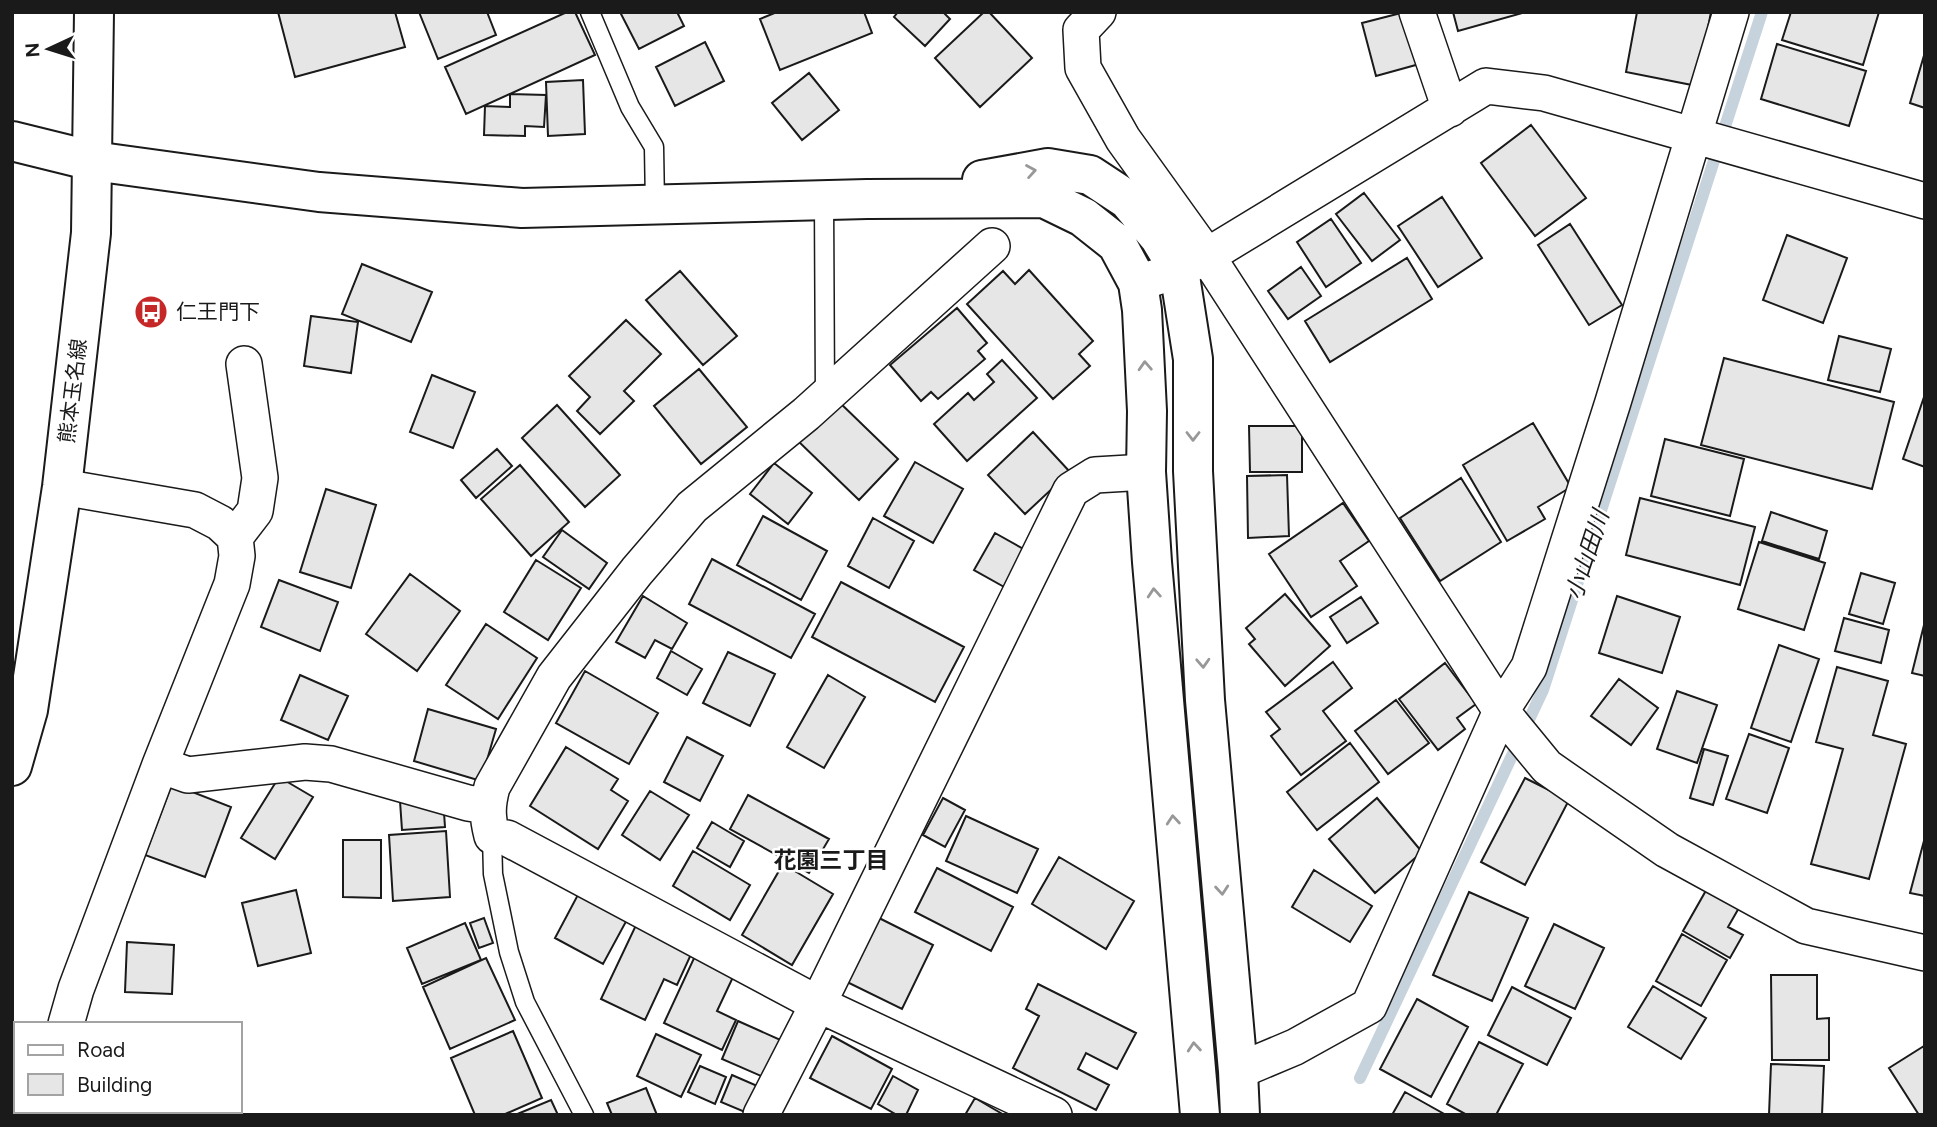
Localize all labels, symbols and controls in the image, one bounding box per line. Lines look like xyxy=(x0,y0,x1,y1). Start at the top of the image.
north arrow xyxy=(14,14,84,84)
text: N xyxy=(21,42,45,58)
one-way arrow xyxy=(1025,164,1037,179)
bus stop icon: 仁王門下 xyxy=(132,293,170,331)
place label: 仁王門下 xyxy=(176,299,260,324)
street label: 熊本玉名線 xyxy=(54,337,91,445)
one-way arrow xyxy=(1137,361,1152,372)
one-way arrow xyxy=(1185,431,1201,441)
water label: 小山田川 xyxy=(1559,504,1615,603)
one-way arrow xyxy=(1147,588,1162,599)
one-way arrow xyxy=(1195,658,1210,669)
one-way arrow xyxy=(1166,814,1181,825)
district label: 花園三丁目 xyxy=(774,846,889,874)
one-way arrow xyxy=(1214,884,1229,895)
legend xyxy=(14,1022,242,1113)
text: Road xyxy=(77,1037,125,1062)
one-way arrow xyxy=(1187,1041,1202,1052)
text: Building xyxy=(77,1072,152,1097)

